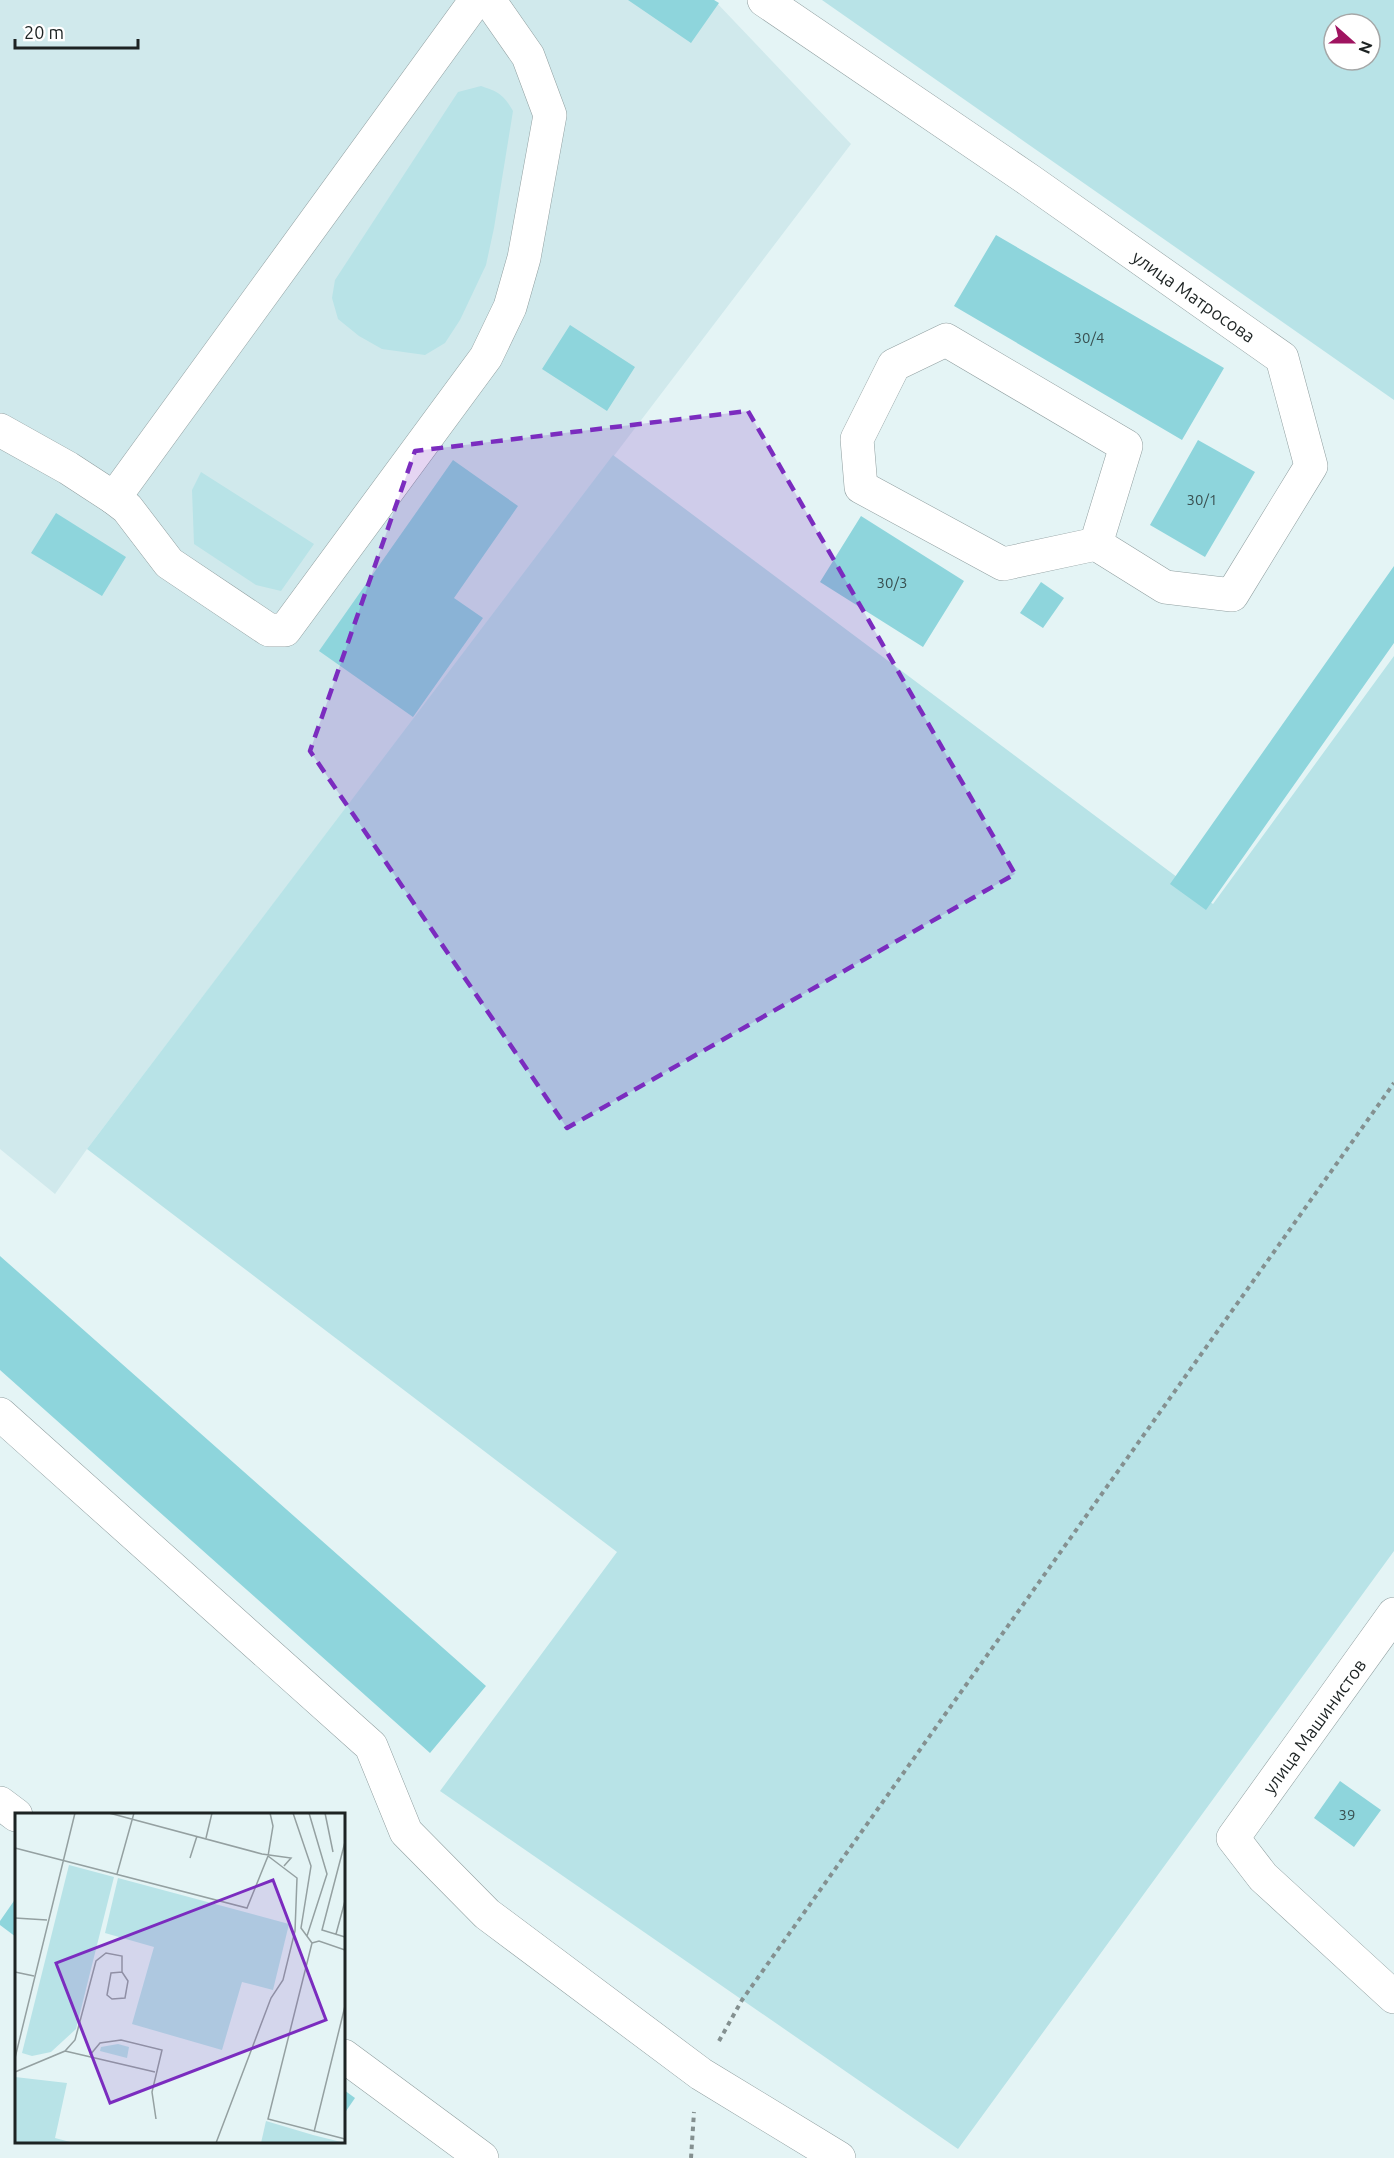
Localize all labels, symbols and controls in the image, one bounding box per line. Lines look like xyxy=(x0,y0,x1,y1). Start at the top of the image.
scale bar xyxy=(15,12,138,50)
north arrow xyxy=(1322,12,1382,72)
text: 20 m xyxy=(24,22,64,42)
text: N xyxy=(1355,39,1377,56)
street label: улица Матросова xyxy=(1129,246,1259,346)
house number: 30/4 xyxy=(1074,329,1104,346)
house number: 30/1 xyxy=(1187,491,1217,508)
house number: 30/3 xyxy=(877,574,907,591)
street label: улица Машинистов xyxy=(1258,1655,1370,1797)
house number: 39 xyxy=(1339,1806,1355,1823)
inset map xyxy=(15,1813,345,2143)

